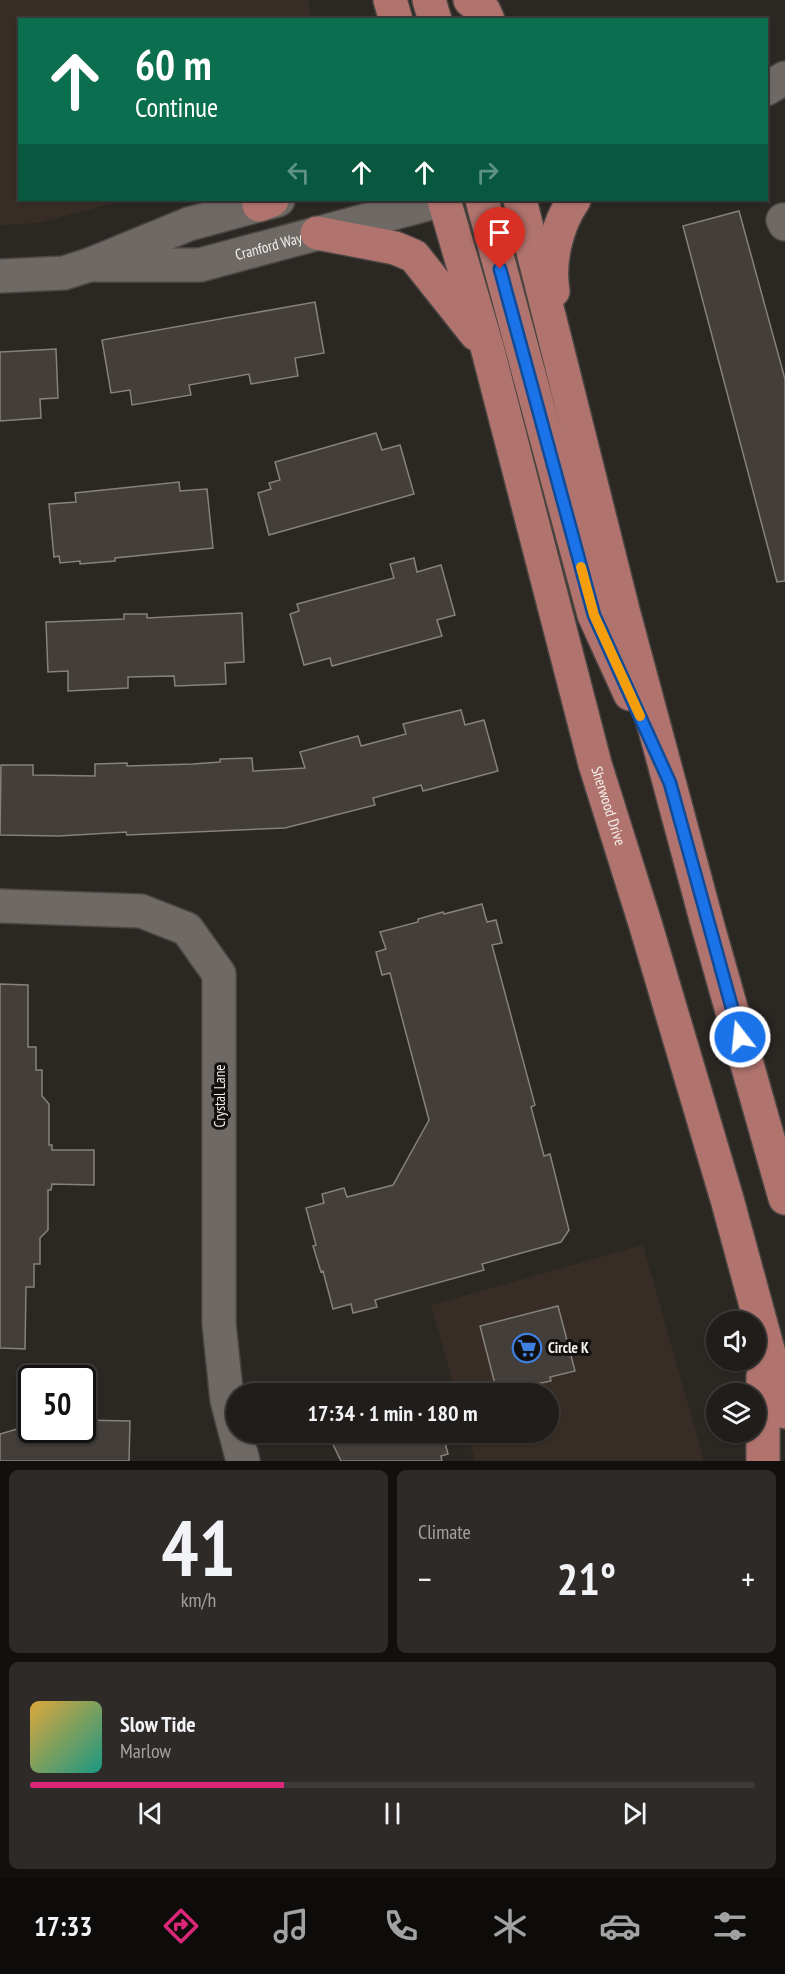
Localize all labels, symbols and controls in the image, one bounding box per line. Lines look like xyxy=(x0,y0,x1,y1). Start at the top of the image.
text: 60 m xyxy=(135,37,212,92)
icon: ahead xyxy=(36,42,114,120)
text: Continue xyxy=(135,90,218,124)
icon: left xyxy=(282,156,315,189)
icon: ahead xyxy=(345,156,378,189)
icon: ahead xyxy=(408,156,441,189)
icon: right xyxy=(471,156,504,189)
pin xyxy=(474,207,525,269)
icon: arrive xyxy=(483,216,516,249)
street label: Cranford Way xyxy=(233,228,304,264)
street label: Sherwood Drive xyxy=(587,764,630,848)
position arrow xyxy=(708,1005,772,1069)
street label: Crystal Lane xyxy=(210,1064,229,1128)
map controls xyxy=(706,1311,766,1443)
button: sound xyxy=(706,1311,766,1371)
supermarket icon: Circle K xyxy=(511,1332,543,1364)
place label: Circle K xyxy=(548,1338,589,1357)
speed limit sign: 50 xyxy=(18,1365,96,1443)
button: layers xyxy=(706,1383,766,1443)
text: 17:34 · 1 min · 180 m xyxy=(307,1399,478,1427)
text: 41 xyxy=(161,1497,236,1598)
text: Climate xyxy=(418,1519,471,1545)
text: 21° xyxy=(557,1549,616,1607)
text: − xyxy=(418,1557,432,1600)
text: + xyxy=(741,1557,755,1600)
text: km/h xyxy=(181,1587,216,1613)
text: Slow Tide xyxy=(120,1710,196,1738)
text: Marlow xyxy=(120,1738,171,1764)
icon: previous xyxy=(134,1797,167,1830)
icon: pause xyxy=(376,1797,409,1830)
icon: next xyxy=(618,1797,651,1830)
icon: directions xyxy=(160,1905,202,1947)
icon: music xyxy=(270,1905,312,1947)
icon: phone xyxy=(380,1905,422,1947)
icon: climate xyxy=(489,1905,531,1947)
icon: car xyxy=(599,1905,641,1947)
icon: filters xyxy=(709,1905,751,1947)
text: 17:33 xyxy=(34,1909,92,1943)

